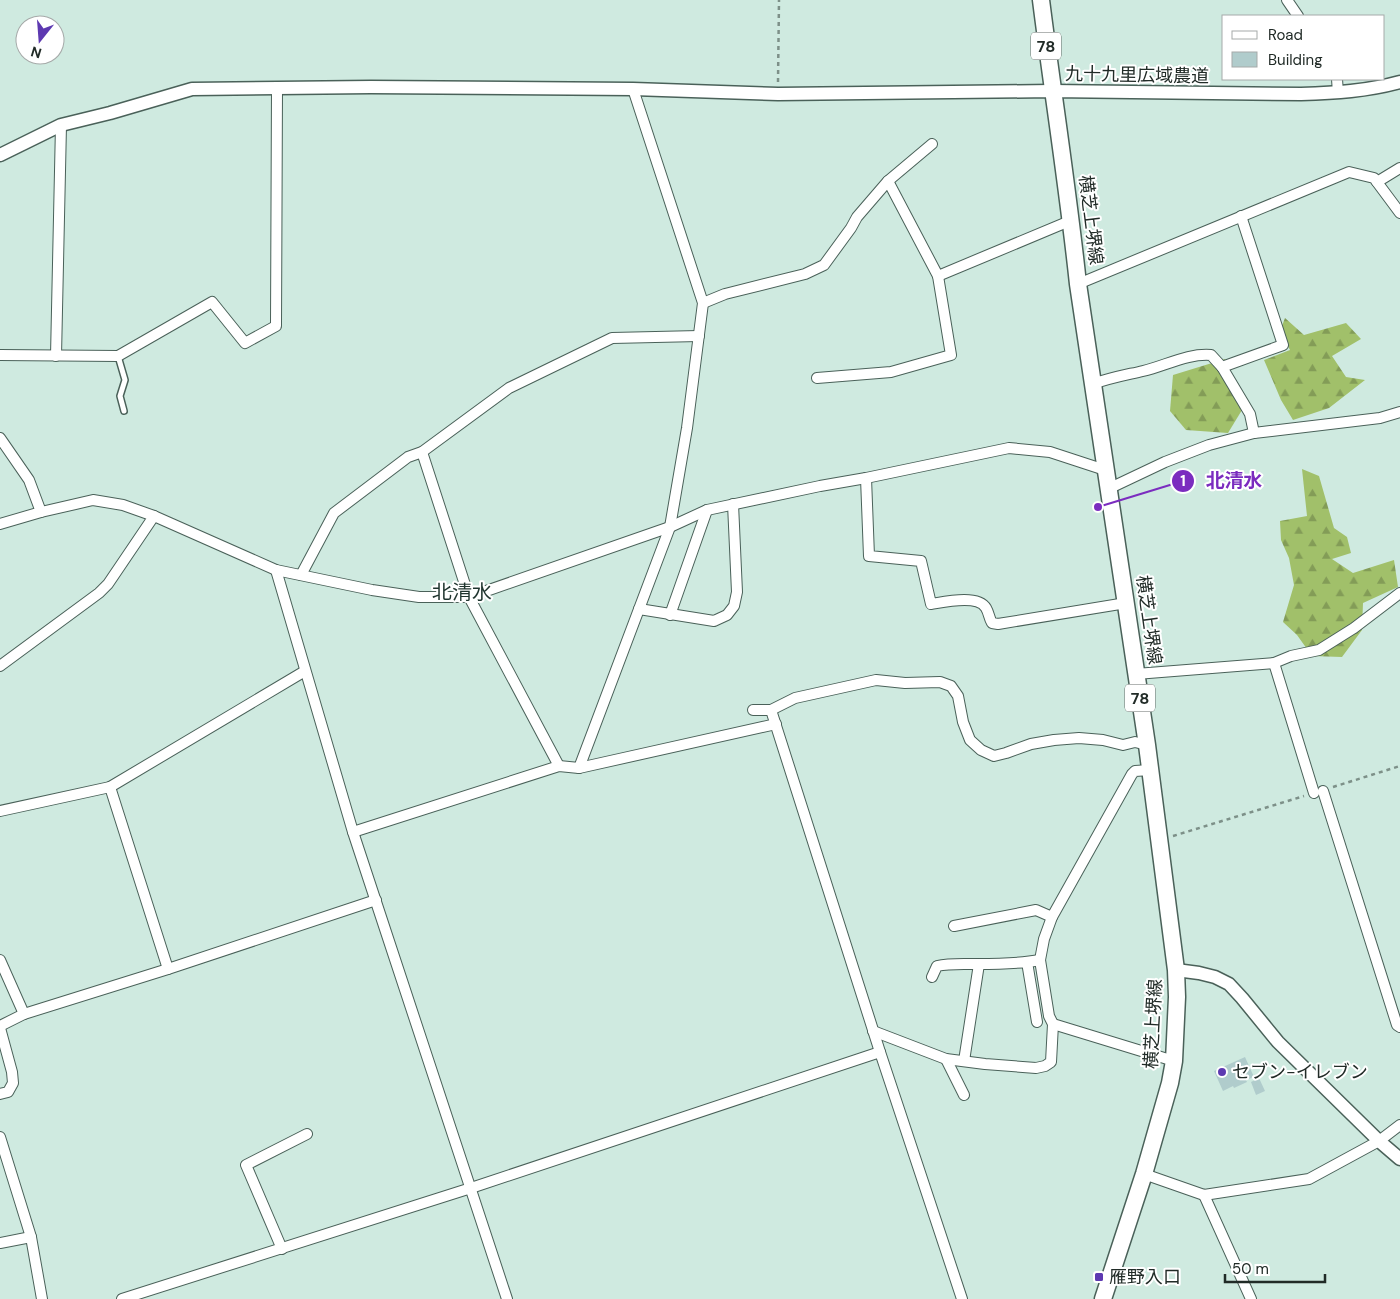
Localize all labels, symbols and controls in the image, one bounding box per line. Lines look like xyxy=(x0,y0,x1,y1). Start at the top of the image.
north arrow xyxy=(15,15,65,65)
legend xyxy=(1222,15,1385,80)
text: Road xyxy=(1268,25,1303,45)
road number: 78 xyxy=(1031,32,1061,59)
text: N xyxy=(29,42,44,63)
text: Building xyxy=(1268,50,1323,70)
street label: 九十九里広域農道 xyxy=(1065,62,1209,88)
street label: 横芝上堺線 xyxy=(1074,174,1108,266)
callout: 北清水 xyxy=(1170,464,1272,498)
text: 北清水 xyxy=(1205,468,1263,493)
text: 1 xyxy=(1180,471,1186,491)
street label: 横芝上堺線 xyxy=(1131,574,1167,666)
district label: 北清水 xyxy=(432,579,492,605)
road number: 78 xyxy=(1125,684,1155,711)
street label: 横芝上堺線 xyxy=(1139,978,1167,1070)
place label: セブン-イレブン xyxy=(1232,1060,1368,1084)
marker: セブン-イレブン xyxy=(1216,1066,1228,1078)
scale bar xyxy=(1225,1252,1325,1284)
text: 50 m xyxy=(1232,1259,1269,1279)
place label: 雁野入口 xyxy=(1109,1265,1181,1289)
marker: 雁野入口 xyxy=(1093,1271,1105,1283)

